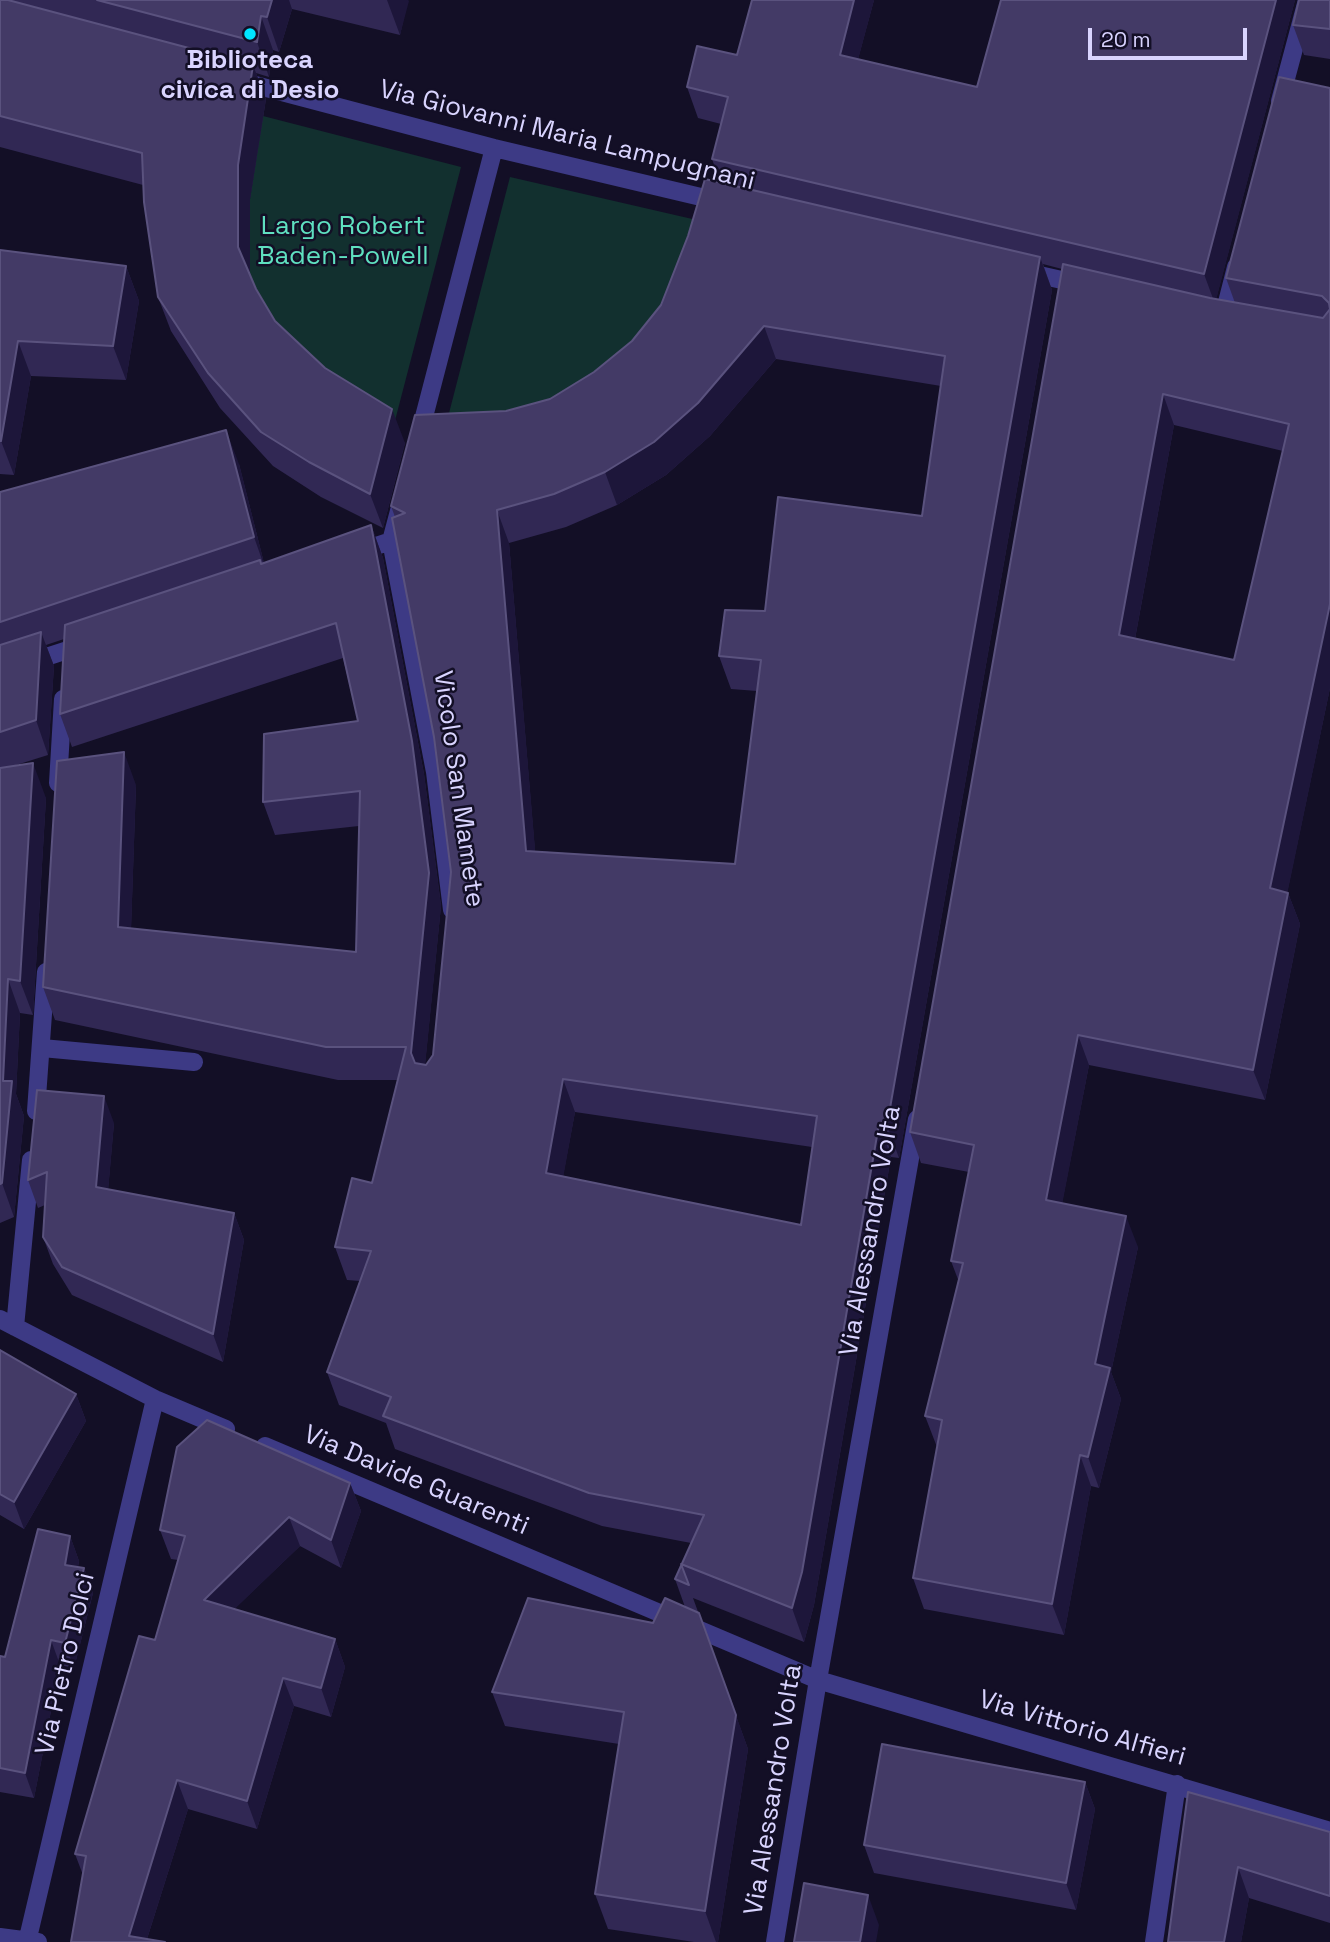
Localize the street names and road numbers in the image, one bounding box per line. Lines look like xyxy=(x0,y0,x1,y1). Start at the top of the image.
street label: Via Giovanni Maria Lampugnani xyxy=(376,74,758,198)
street label: Vicolo San Mamete xyxy=(426,669,490,909)
street label: Via Alessandro Volta xyxy=(834,1103,908,1359)
street label: Via Davide Guarenti xyxy=(299,1419,533,1543)
street label: Via Pietro Dolci xyxy=(30,1570,102,1758)
street label: Via Alessandro Volta xyxy=(739,1662,809,1918)
street label: Via Vittorio Alfieri xyxy=(975,1685,1189,1773)

